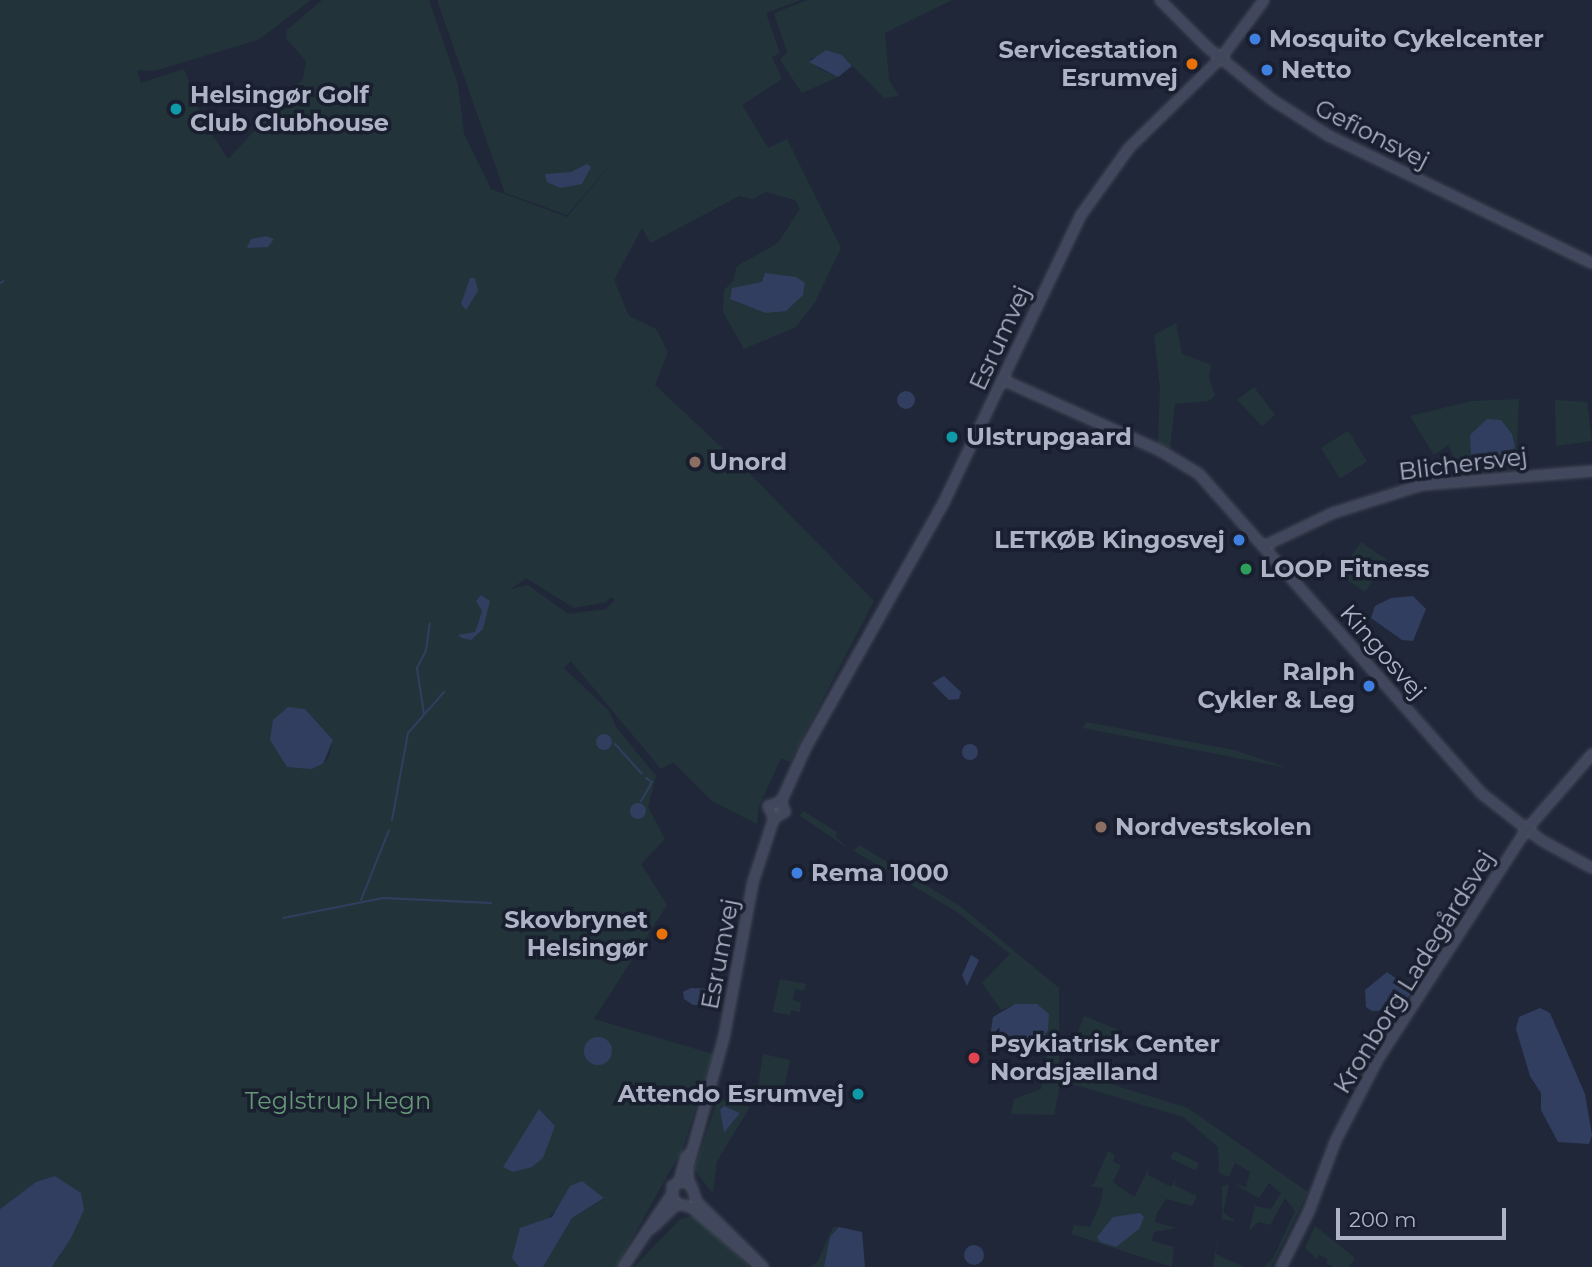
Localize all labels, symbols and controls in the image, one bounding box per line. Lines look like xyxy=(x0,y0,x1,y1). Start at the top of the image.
place label: Mosquito Cykelcenter xyxy=(1269,25,1544,53)
marker: Mosquito Cykelcenter xyxy=(1247,31,1263,47)
place label: Servicestation Esrumvej xyxy=(999,36,1178,92)
marker: Servicestation Esrumvej xyxy=(1184,56,1200,72)
place label: Netto xyxy=(1281,56,1351,84)
marker: Netto xyxy=(1259,62,1275,78)
place label: Helsingør Golf Club Clubhouse xyxy=(190,81,389,137)
street label: Gefionsvej xyxy=(1310,93,1434,175)
marker: Helsingør Golf Club Clubhouse xyxy=(168,101,184,117)
street label: Esrumvej xyxy=(963,281,1037,395)
place label: Ulstrupgaard xyxy=(966,423,1132,451)
marker: Ulstrupgaard xyxy=(944,429,960,445)
street label: Blichersvej xyxy=(1397,442,1529,486)
place label: Unord xyxy=(709,448,787,476)
marker: Unord xyxy=(687,454,703,470)
place label: LETKØB Kingosvej xyxy=(994,526,1225,554)
marker: LETKØB Kingosvej xyxy=(1231,532,1247,548)
place label: LOOP Fitness xyxy=(1260,555,1429,583)
marker: LOOP Fitness xyxy=(1238,561,1254,577)
street label: Kingosvej xyxy=(1334,599,1432,705)
place label: Ralph Cykler & Leg xyxy=(1197,658,1355,714)
marker: Ralph Cykler & Leg xyxy=(1361,678,1377,694)
place label: Nordvestskolen xyxy=(1115,813,1312,841)
marker: Nordvestskolen xyxy=(1093,819,1109,835)
street label: Kronborg Ladegårdsvej xyxy=(1327,845,1501,1099)
place label: Rema 1000 xyxy=(811,859,949,887)
marker: Rema 1000 xyxy=(789,865,805,881)
street label: Esrumvej xyxy=(695,896,745,1012)
place label: Skovbrynet Helsingør xyxy=(504,906,648,962)
marker: Skovbrynet Helsingør xyxy=(654,926,670,942)
place label: Psykiatrisk Center Nordsjælland xyxy=(990,1030,1220,1086)
marker: Psykiatrisk Center Nordsjælland xyxy=(964,1048,984,1068)
place label: Attendo Esrumvej xyxy=(618,1080,844,1108)
marker: Attendo Esrumvej xyxy=(850,1086,866,1102)
park label: Teglstrup Hegn xyxy=(245,1087,431,1115)
scale bar xyxy=(1340,1194,1510,1238)
text: 200 m xyxy=(1349,1207,1416,1232)

